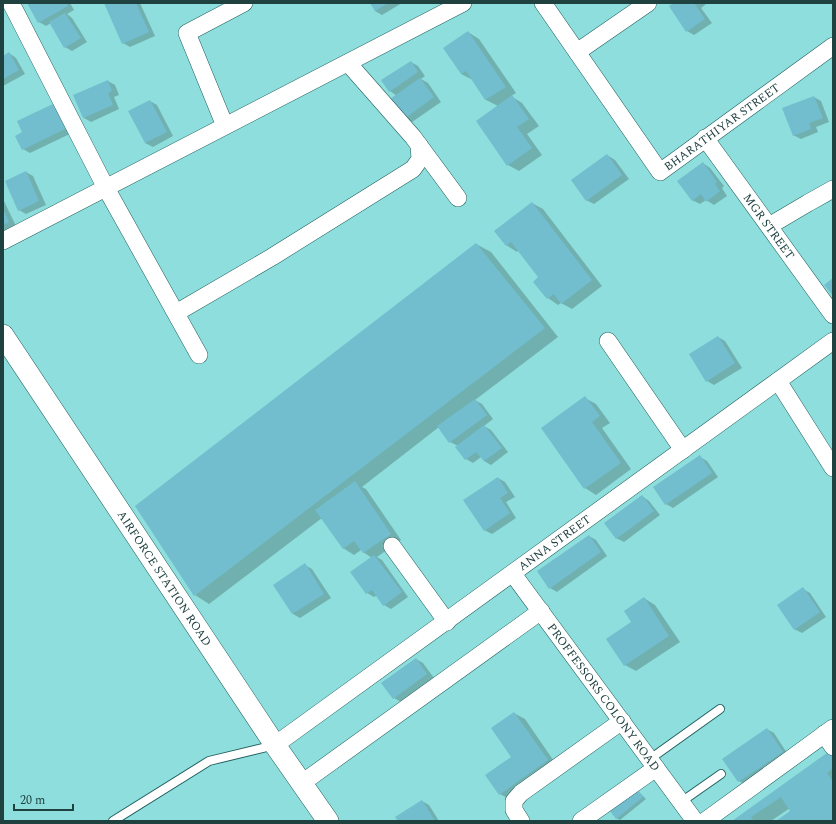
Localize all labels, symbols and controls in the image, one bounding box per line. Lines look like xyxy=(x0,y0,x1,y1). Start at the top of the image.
street label: BHARATHIYAR STREET xyxy=(660,78,784,176)
street label: MGR STREET xyxy=(738,189,799,263)
street label: AIRFORCE STATION ROAD xyxy=(112,507,216,650)
street label: ANNA STREET xyxy=(514,510,595,576)
street label: PROFFESSORS COLONY ROAD xyxy=(543,619,665,775)
scale bar xyxy=(14,786,73,812)
text: 20 m xyxy=(20,791,45,810)

